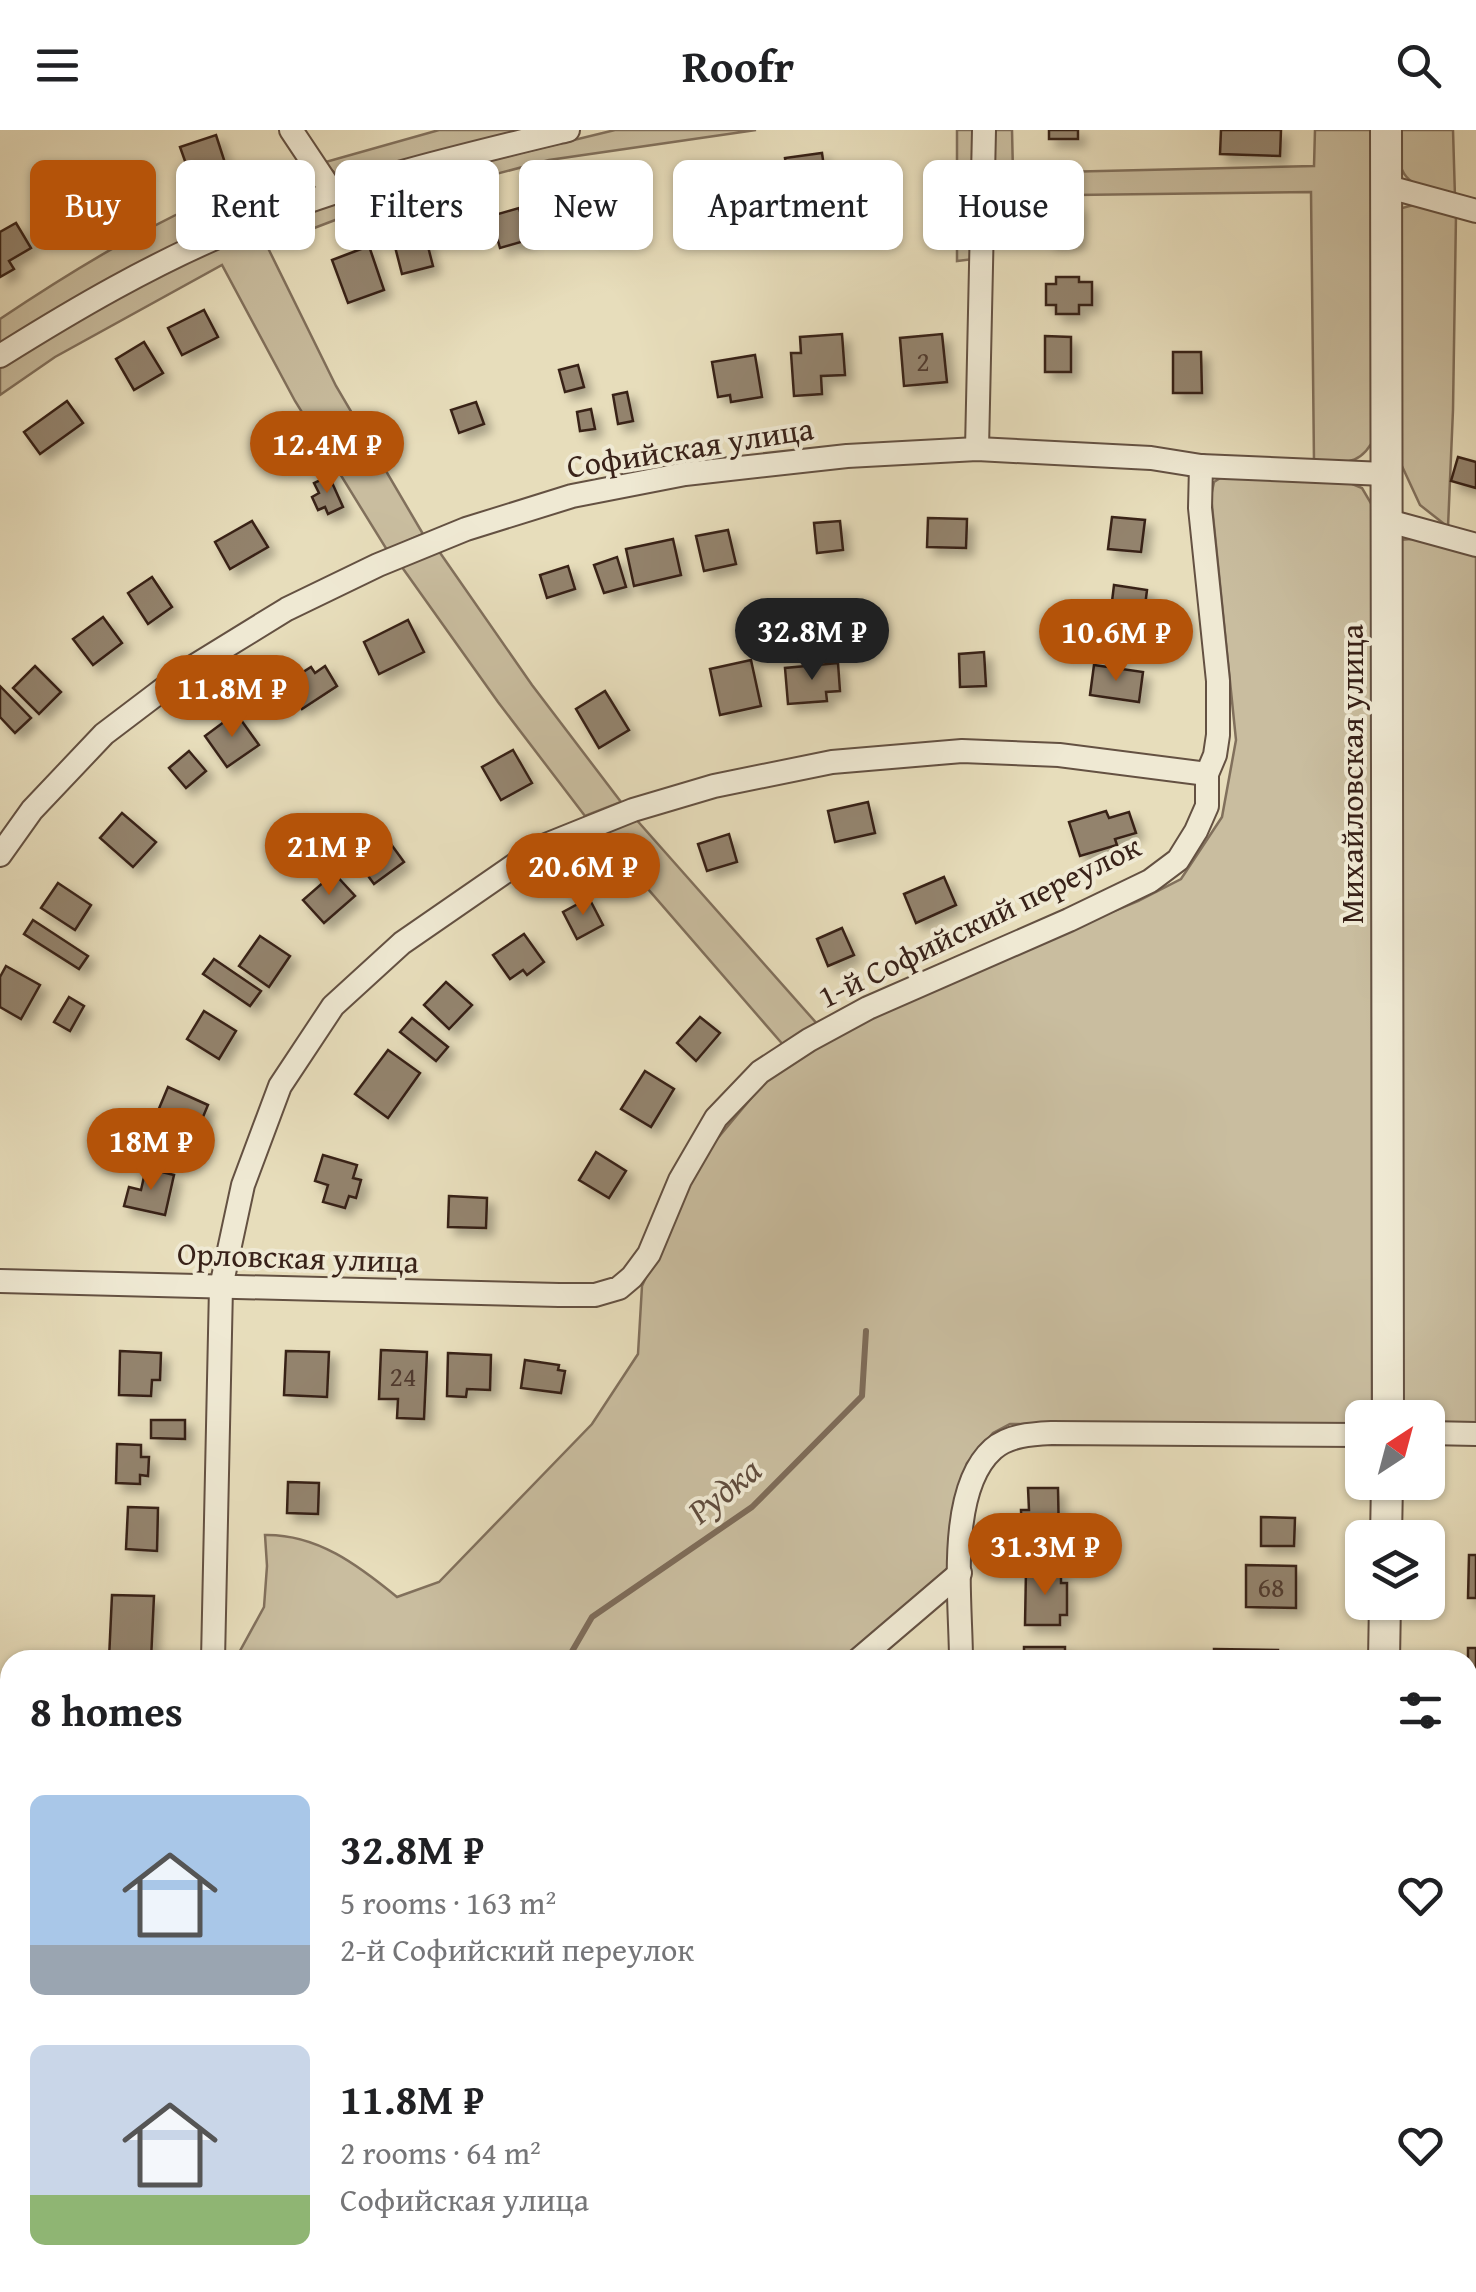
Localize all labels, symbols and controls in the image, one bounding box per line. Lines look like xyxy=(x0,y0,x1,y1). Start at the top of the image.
text: Roofr xyxy=(682,33,794,98)
icon: menu xyxy=(30,38,85,93)
icon: search xyxy=(1391,38,1446,93)
chip: Buy xyxy=(30,160,156,250)
chip: Rent xyxy=(176,160,315,250)
chip: Filters xyxy=(335,160,499,250)
chip: New xyxy=(519,160,653,250)
chip: Apartment xyxy=(673,160,903,250)
chip: House xyxy=(923,160,1084,250)
house number: 2 xyxy=(916,340,930,381)
street label: Софийская улица xyxy=(563,404,817,490)
pin: 12.4M ₽ xyxy=(235,411,419,496)
text: 12.4M ₽ xyxy=(272,420,382,467)
pin: 32.8M ₽ xyxy=(720,598,904,683)
pin: 10.6M ₽ xyxy=(1024,599,1208,684)
text: 32.8M ₽ xyxy=(757,607,867,654)
text: 10.6M ₽ xyxy=(1061,608,1171,655)
street label: Михайловская улица xyxy=(1328,623,1375,924)
pin: 11.8M ₽ xyxy=(140,655,324,740)
text: 11.8M ₽ xyxy=(177,664,287,711)
pin: 21M ₽ xyxy=(259,813,399,898)
text: 21M ₽ xyxy=(287,822,371,869)
street label: 1-й Софийский переулок xyxy=(810,822,1149,1020)
pin: 20.6M ₽ xyxy=(491,833,675,918)
text: 20.6M ₽ xyxy=(528,842,638,889)
pin: 18M ₽ xyxy=(81,1108,221,1193)
text: 18M ₽ xyxy=(109,1117,193,1164)
street label: Орловская улица xyxy=(176,1229,421,1285)
house number: 24 xyxy=(390,1355,416,1396)
north arrow xyxy=(1345,1400,1445,1500)
map controls xyxy=(1345,1400,1445,1620)
water label: Рудка xyxy=(675,1444,772,1536)
pin: 31.3M ₽ xyxy=(953,1513,1137,1598)
button: layers xyxy=(1345,1520,1445,1620)
text: 31.3M ₽ xyxy=(990,1522,1100,1569)
house number: 68 xyxy=(1258,1566,1284,1607)
text: 8 homes xyxy=(30,1680,183,1741)
icon: filters xyxy=(1393,1683,1448,1738)
text: 32.8M ₽ xyxy=(340,1818,484,1879)
icon: home xyxy=(110,1835,230,1955)
icon: heart xyxy=(1393,1868,1448,1923)
text: 5 rooms · 163 m² xyxy=(340,1879,556,1926)
text: 2-й Софийский переулок xyxy=(340,1926,694,1973)
text: 11.8M ₽ xyxy=(340,2068,484,2129)
icon: home xyxy=(110,2085,230,2205)
icon: heart xyxy=(1393,2118,1448,2173)
text: 2 rooms · 64 m² xyxy=(340,2129,541,2176)
text: Софийская улица xyxy=(340,2176,589,2223)

